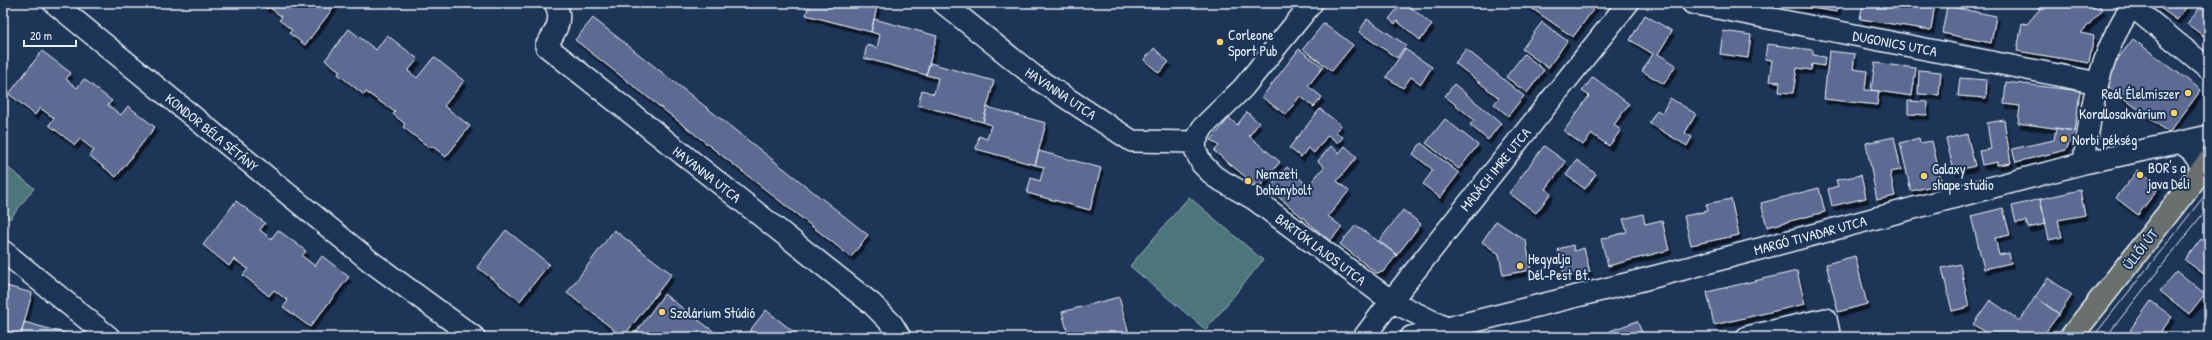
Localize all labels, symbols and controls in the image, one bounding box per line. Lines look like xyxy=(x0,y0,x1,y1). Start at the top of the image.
scale bar xyxy=(24,22,76,48)
place label: Corleone Sport Pub xyxy=(1228,25,1278,61)
street label: DUGONICS UTCA xyxy=(1851,26,1939,61)
text: 20 m xyxy=(30,27,52,44)
marker: Corleone Sport Pub xyxy=(1215,37,1225,47)
street label: HAVANNA UTCA xyxy=(1022,62,1100,124)
place label: Reál Élelmiszer xyxy=(2101,84,2181,103)
marker: Reál Élelmiszer xyxy=(2183,88,2193,98)
street label: KONDOR BÉLA SÉTÁNY xyxy=(161,89,263,176)
place label: Korallosakvárium xyxy=(2079,104,2166,123)
marker: Korallosakvárium xyxy=(2169,108,2179,118)
street label: MADÁCH IMRE UTCA xyxy=(1455,123,1535,215)
place label: Norbi pékség xyxy=(2072,130,2137,150)
marker: Norbi pékség xyxy=(2059,134,2069,144)
street label: HAVANNA UTCA xyxy=(669,141,745,207)
place label: BOR's a java Deli xyxy=(2146,158,2190,194)
place label: Galaxy shape studio xyxy=(1932,159,1994,195)
place label: Nemzeti Dohánybolt xyxy=(1256,164,1312,200)
marker: BOR's a java Deli xyxy=(2135,170,2145,180)
marker: Galaxy shape studio xyxy=(1919,171,1929,181)
marker: Nemzeti Dohánybolt xyxy=(1243,176,1253,186)
street label: BARTÓK LAJOS UTCA xyxy=(1272,209,1370,289)
street label: MARGÓ TIVADAR UTCA xyxy=(1752,211,1868,259)
street label: ÜLLŐI ÚT xyxy=(2118,224,2162,273)
place label: Hegyalja Dél-Pest Bt. xyxy=(1528,249,1590,284)
marker: Hegyalja Dél-Pest Bt. xyxy=(1515,261,1525,271)
place label: Szolárium Stúdió xyxy=(670,303,756,322)
marker: Szolárium Stúdió xyxy=(657,307,667,317)

